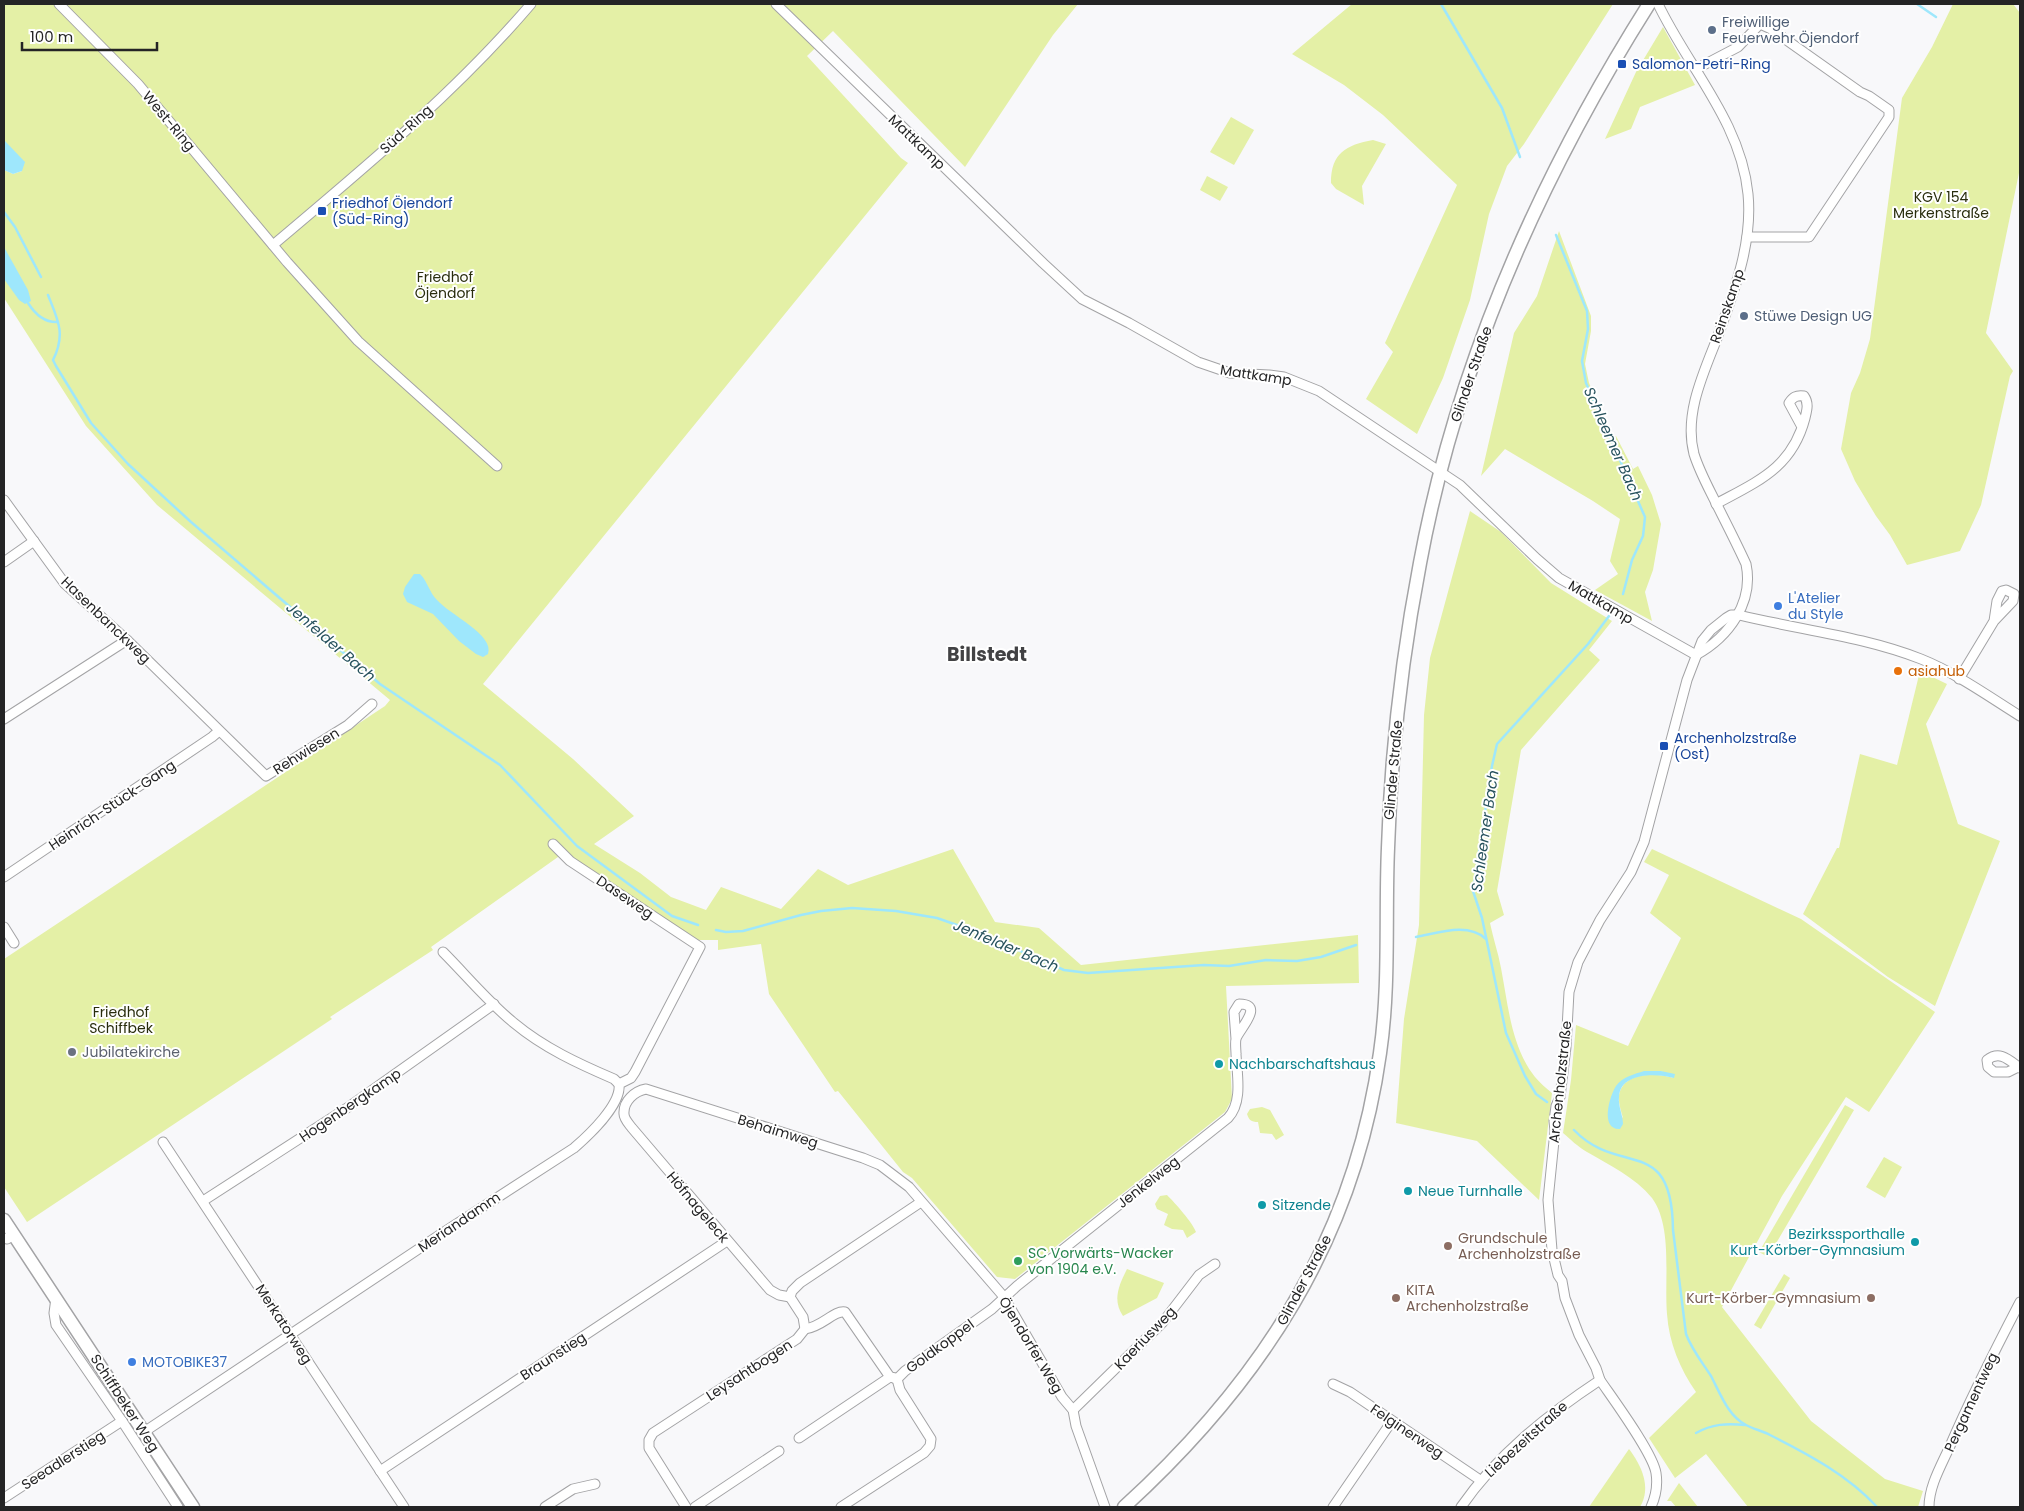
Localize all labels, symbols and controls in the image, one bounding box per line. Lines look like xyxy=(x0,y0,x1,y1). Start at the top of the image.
place label: Freiwillige Feuerwehr Öjendorf xyxy=(1722,12,1859,48)
scale bar xyxy=(22,20,158,52)
marker: Freiwillige Feuerwehr Öjendorf xyxy=(1706,24,1718,36)
text: 100 m xyxy=(30,26,73,47)
place label: Salomon-Petri-Ring xyxy=(1632,54,1771,74)
marker: Salomon-Petri-Ring xyxy=(1616,58,1628,70)
street label: West-Ring xyxy=(138,87,200,155)
street label: Süd-Ring xyxy=(375,100,437,158)
street label: Mattkamp xyxy=(884,110,950,174)
park label: KGV 154 Merkenstraße xyxy=(1893,187,1989,223)
place label: Friedhof Öjendorf (Süd-Ring) xyxy=(332,193,453,229)
marker: Friedhof Öjendorf (Süd-Ring) xyxy=(316,205,328,217)
street label: Reinskamp xyxy=(1705,266,1749,346)
park label: Friedhof Öjendorf xyxy=(415,267,476,303)
place label: Stüwe Design UG xyxy=(1754,306,1872,326)
marker: Stüwe Design UG xyxy=(1738,310,1750,322)
street label: Glinder Straße xyxy=(1445,323,1497,425)
street label: Mattkamp xyxy=(1219,359,1293,391)
water label: Schleemer Bach xyxy=(1579,384,1648,504)
street label: Hasenbanckweg xyxy=(57,572,155,668)
street label: Mattkamp xyxy=(1565,575,1637,629)
place label: L'Atelier du Style xyxy=(1788,588,1844,624)
water label: Jenfelder Bach xyxy=(282,597,381,686)
marker: L'Atelier du Style xyxy=(1772,600,1784,612)
district label: Billstedt xyxy=(947,641,1027,668)
place label: asiahub xyxy=(1908,661,1965,681)
marker: asiahub xyxy=(1892,665,1904,677)
street label: Glinder Straße xyxy=(1379,719,1407,821)
street label: Rehwiesen xyxy=(269,723,343,779)
place label: Archenholzstraße (Ost) xyxy=(1674,728,1797,764)
marker: Archenholzstraße (Ost) xyxy=(1658,740,1670,752)
street label: Heinrich-Stück-Gang xyxy=(45,755,179,855)
water label: Schleemer Bach xyxy=(1466,769,1503,893)
street label: Daseweg xyxy=(592,871,658,923)
water label: Jenfelder Bach xyxy=(950,914,1062,977)
park label: Friedhof Schiffbek xyxy=(89,1002,154,1038)
street label: Archenholzstraße xyxy=(1544,1020,1576,1144)
place label: Jubilatekirche xyxy=(82,1042,180,1062)
marker: Jubilatekirche xyxy=(66,1046,78,1058)
place label: Nachbarschaftshaus xyxy=(1229,1054,1376,1074)
marker: Nachbarschaftshaus xyxy=(1213,1058,1225,1070)
street label: Hogenbergkamp xyxy=(295,1063,405,1147)
street label: Behaimweg xyxy=(735,1109,821,1153)
street label: Jenkelweg xyxy=(1113,1151,1183,1213)
street label: Höfnageleck xyxy=(662,1167,734,1248)
place label: Neue Turnhalle xyxy=(1418,1181,1523,1201)
marker: Neue Turnhalle xyxy=(1402,1185,1414,1197)
street label: Meriandamm xyxy=(414,1187,504,1257)
place label: Sitzende xyxy=(1272,1195,1331,1215)
marker: Sitzende xyxy=(1256,1199,1268,1211)
place label: Bezirkssporthalle Kurt-Körber-Gymnasium xyxy=(1730,1224,1905,1260)
place label: Grundschule Archenholzstraße xyxy=(1458,1228,1581,1264)
street label: Glinder Straße xyxy=(1272,1231,1336,1329)
marker: Bezirkssporthalle Kurt-Körber-Gymnasium xyxy=(1909,1236,1921,1248)
marker: Grundschule Archenholzstraße xyxy=(1442,1240,1454,1252)
place label: SC Vorwärts-Wacker von 1904 e.V. xyxy=(1028,1243,1173,1279)
marker: SC Vorwärts-Wacker von 1904 e.V. xyxy=(1012,1255,1024,1267)
street label: Merkatorweg xyxy=(251,1280,317,1368)
place label: KITA Archenholzstraße xyxy=(1406,1280,1529,1316)
place label: Kurt-Körber-Gymnasium xyxy=(1686,1288,1861,1308)
marker: KITA Archenholzstraße xyxy=(1390,1292,1402,1304)
marker: Kurt-Körber-Gymnasium xyxy=(1865,1292,1877,1304)
street label: Öjendorfer Weg xyxy=(994,1293,1068,1397)
street label: Kaeriusweg xyxy=(1110,1302,1180,1374)
street label: Goldkoppel xyxy=(902,1314,978,1378)
street label: Braunstieg xyxy=(516,1327,590,1385)
street label: Leysahtbogen xyxy=(702,1335,796,1405)
street label: Pergamentweg xyxy=(1939,1349,2003,1455)
street label: Schiffbeker Weg xyxy=(86,1350,164,1456)
place label: MOTOBIKE37 xyxy=(142,1352,227,1372)
marker: MOTOBIKE37 xyxy=(126,1356,138,1368)
street label: Liebezeitstraße xyxy=(1480,1396,1572,1482)
street label: Felginerweg xyxy=(1366,1399,1448,1463)
street label: Seeadlerstieg xyxy=(17,1426,109,1494)

